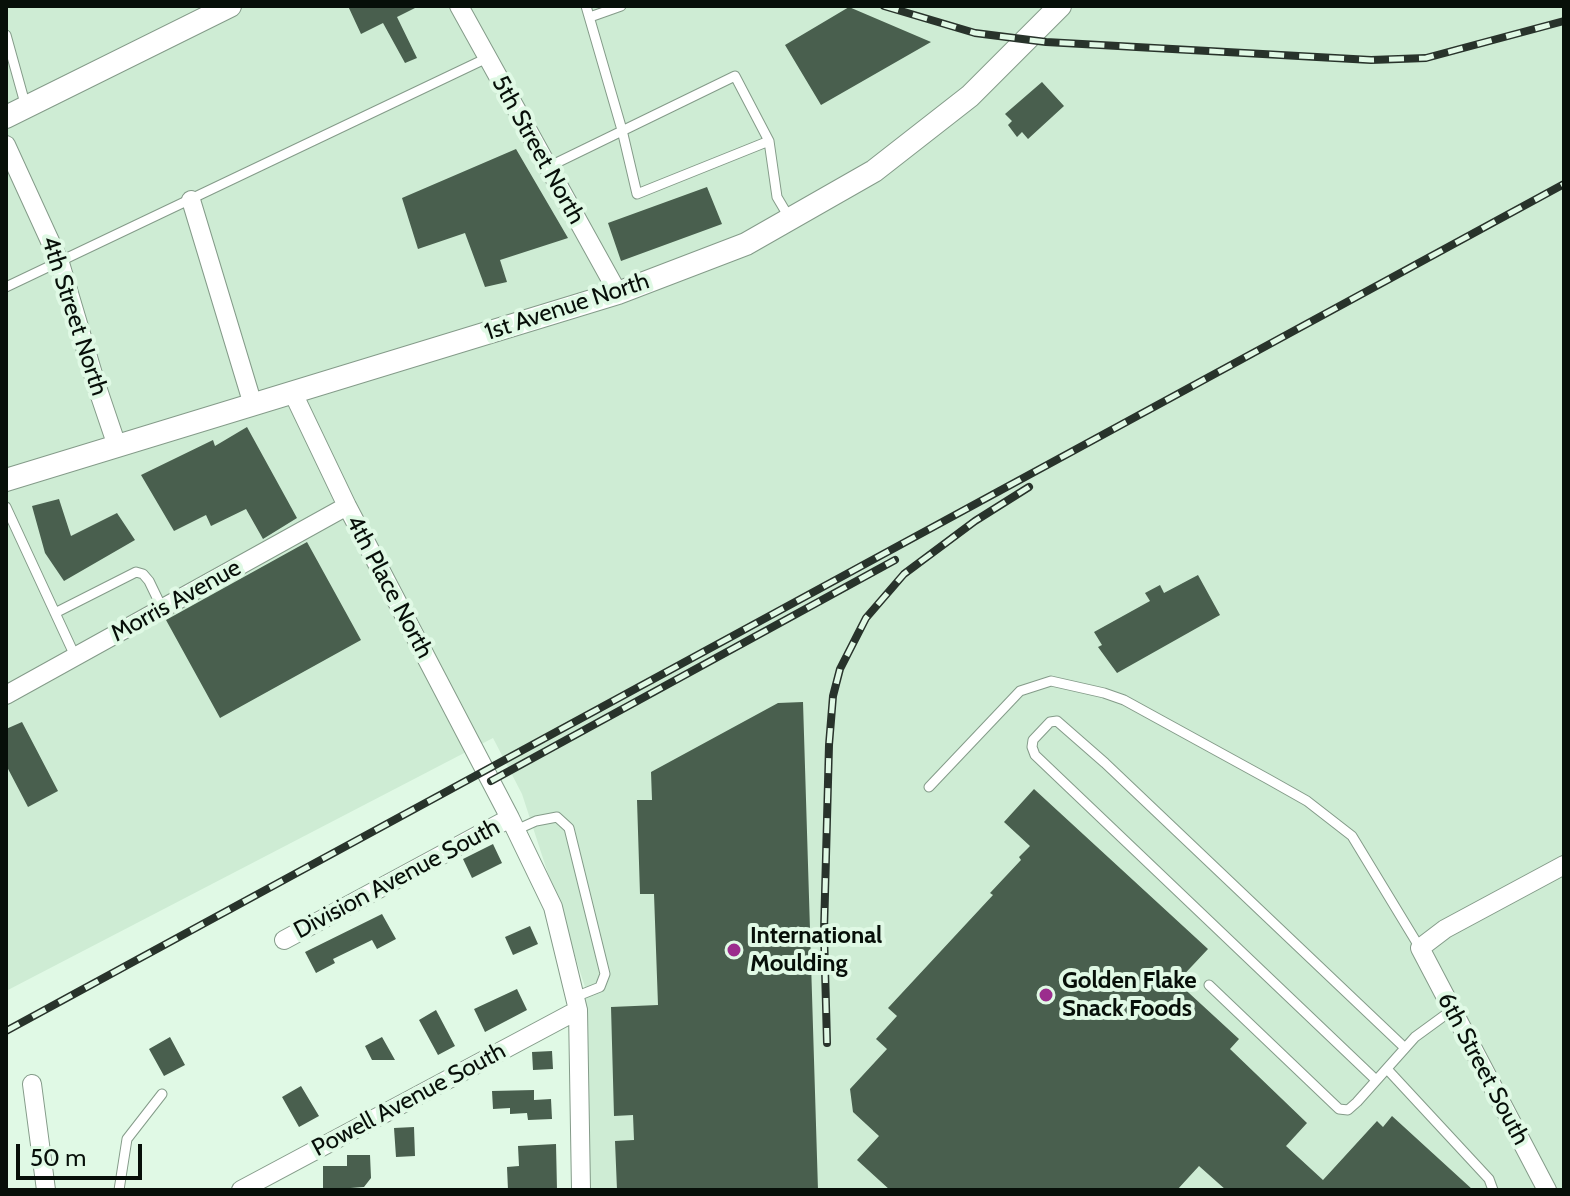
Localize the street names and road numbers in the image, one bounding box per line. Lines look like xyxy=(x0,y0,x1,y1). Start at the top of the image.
street label: 5th Street North xyxy=(485,71,591,229)
street label: 4th Street North xyxy=(35,233,113,399)
street label: 1st Avenue North xyxy=(481,267,653,347)
street label: 4th Place North xyxy=(339,510,439,664)
street label: Morris Avenue xyxy=(106,553,246,649)
street label: Division Avenue South xyxy=(289,813,505,945)
street label: 6th Street South xyxy=(1431,988,1535,1150)
street label: Powell Avenue South xyxy=(307,1037,511,1163)

